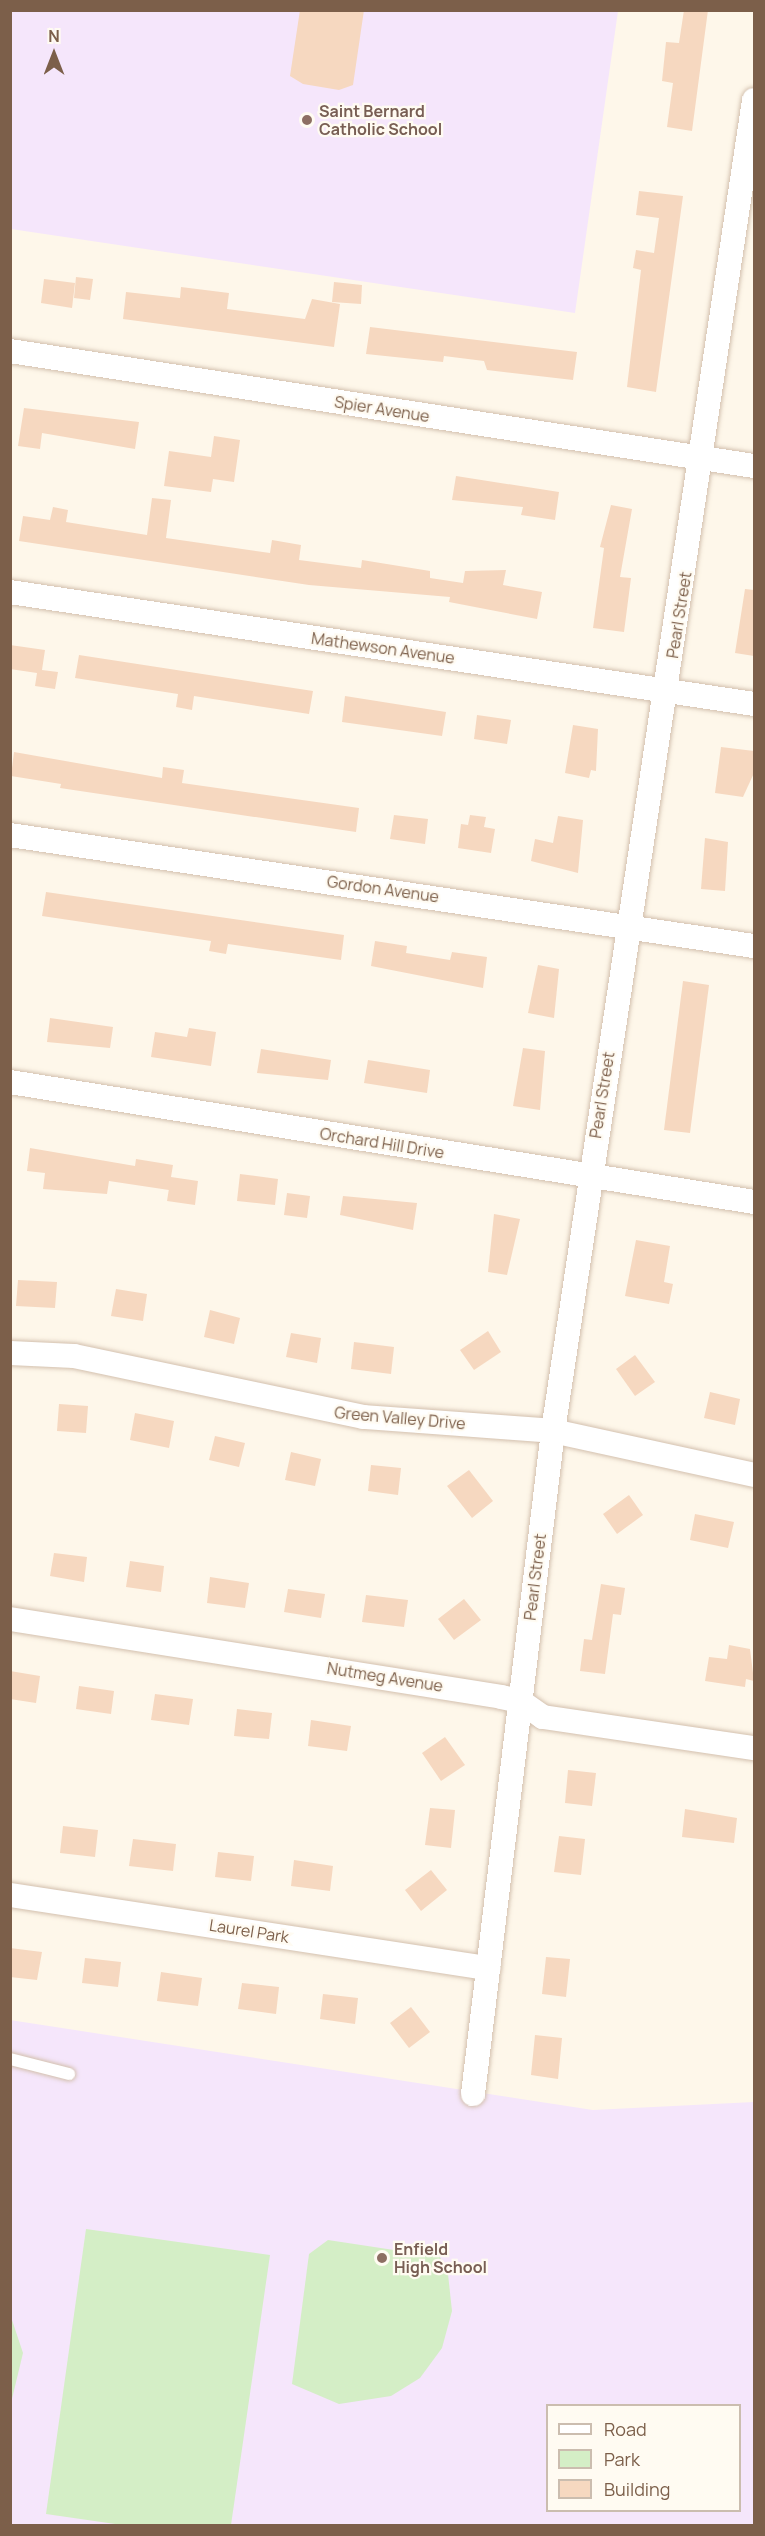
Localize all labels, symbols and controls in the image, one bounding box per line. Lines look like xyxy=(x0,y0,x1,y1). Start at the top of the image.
north arrow xyxy=(24,24,84,84)
text: N xyxy=(48,25,60,47)
place label: Saint Bernard Catholic School xyxy=(319,101,442,139)
marker: Saint Bernard Catholic School xyxy=(300,113,314,127)
street label: Spier Avenue xyxy=(333,392,431,426)
street label: Pearl Street xyxy=(663,570,695,660)
street label: Mathewson Avenue xyxy=(310,628,456,668)
street label: Gordon Avenue xyxy=(326,872,440,906)
street label: Pearl Street xyxy=(586,1050,618,1140)
street label: Orchard Hill Drive xyxy=(319,1124,445,1162)
street label: Green Valley Drive xyxy=(334,1403,466,1433)
street label: Pearl Street xyxy=(520,1532,550,1622)
street label: Nutmeg Avenue xyxy=(326,1658,444,1696)
street label: Laurel Park xyxy=(208,1915,290,1947)
place label: Enfield High School xyxy=(394,2239,487,2277)
marker: Enfield High School xyxy=(375,2251,389,2265)
legend xyxy=(546,2404,741,2512)
text: Road xyxy=(604,2417,647,2441)
text: Park xyxy=(604,2447,640,2471)
text: Building xyxy=(604,2477,670,2501)

